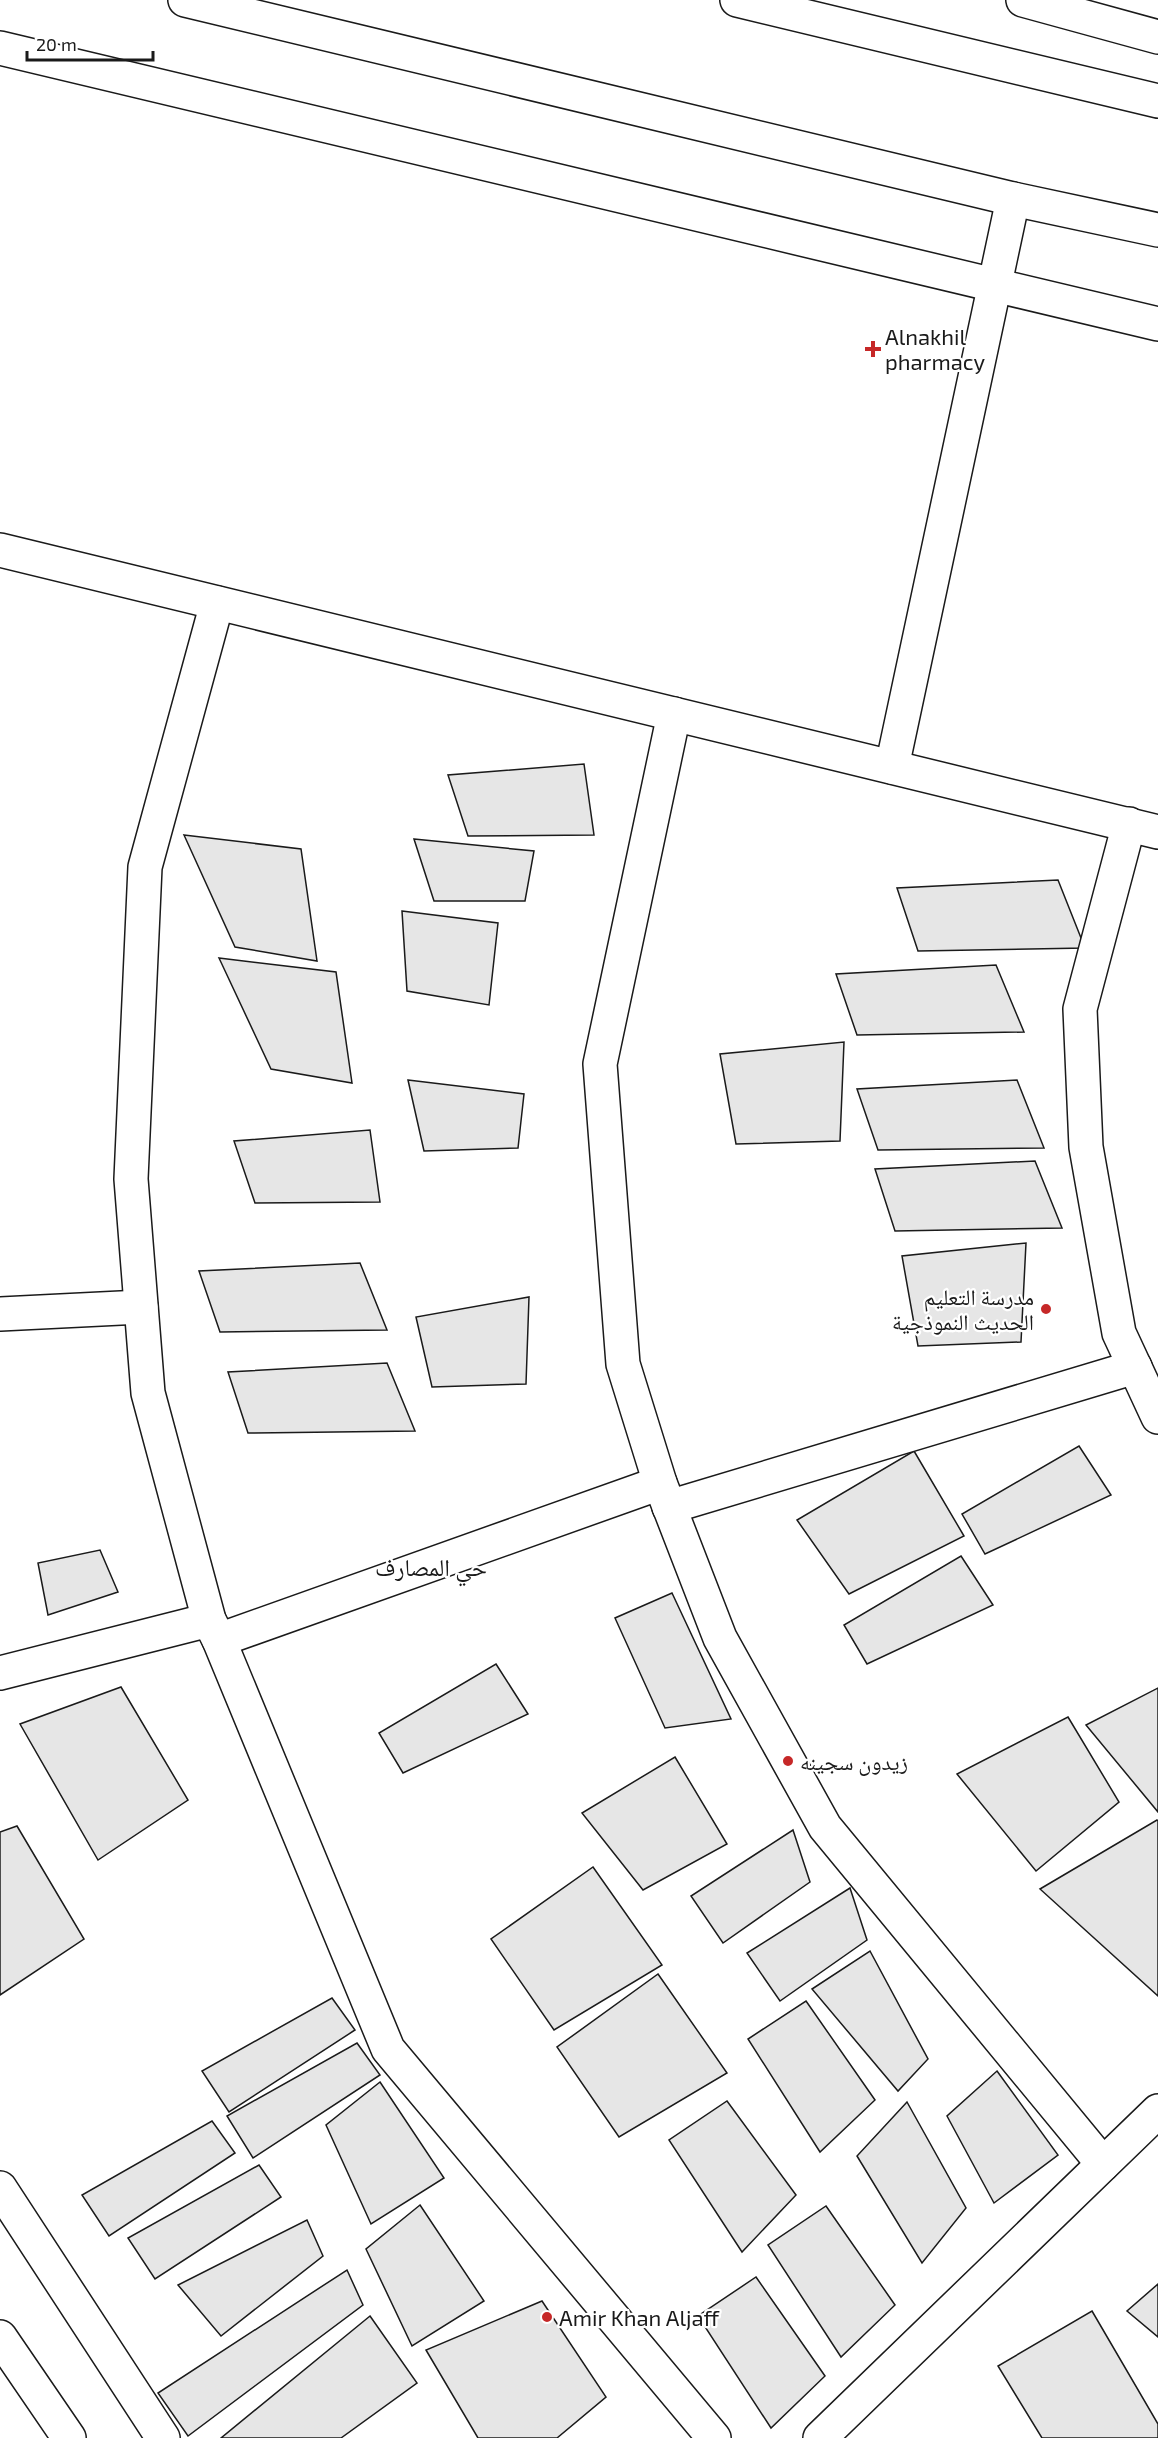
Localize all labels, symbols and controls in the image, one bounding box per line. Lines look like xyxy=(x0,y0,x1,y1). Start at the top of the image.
scale bar xyxy=(27,24,153,62)
text: 20 m xyxy=(36,33,77,55)
place label: Alnakhil pharmacy xyxy=(885,323,986,374)
marker: Alnakhil pharmacy xyxy=(866,342,880,356)
place label: مدرسة التعليم الحديث النموذجية xyxy=(892,1283,1034,1335)
marker: مدرسة التعليم الحديث النموذجية xyxy=(1039,1302,1053,1316)
district label: حي المصارف xyxy=(375,1552,487,1587)
place label: زيدون سجينه xyxy=(800,1748,908,1776)
marker: زيدون سجينه xyxy=(781,1754,795,1768)
place label: Amir Khan Aljaff xyxy=(559,2304,719,2331)
marker: Amir Khan Aljaff xyxy=(540,2310,554,2324)

